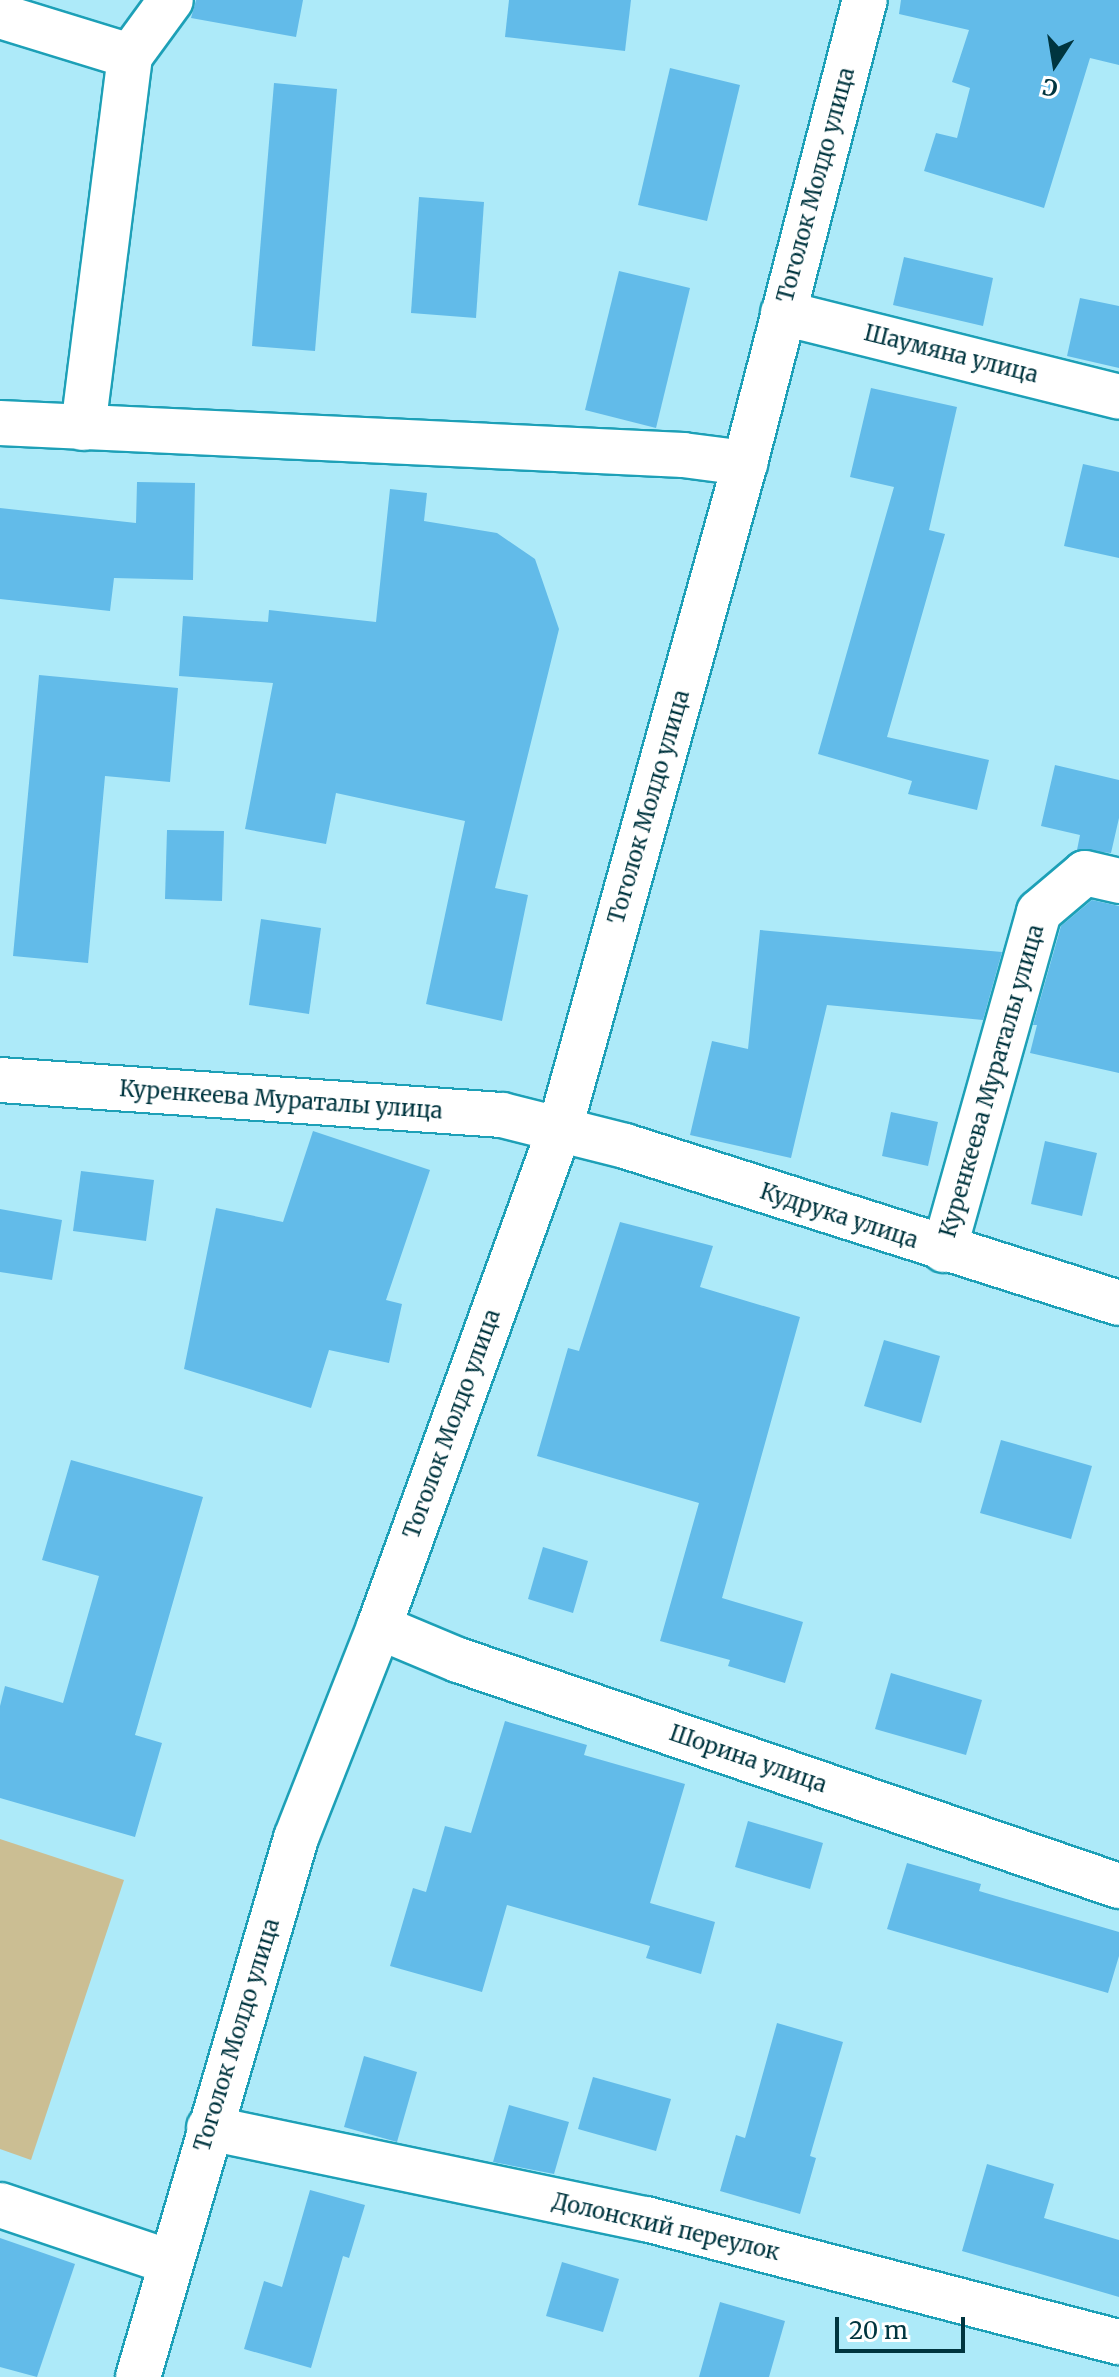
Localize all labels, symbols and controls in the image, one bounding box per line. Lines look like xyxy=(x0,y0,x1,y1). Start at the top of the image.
north arrow xyxy=(1015,24,1095,104)
street label: Тоголок Молдо улица xyxy=(772,65,860,305)
text: С xyxy=(1040,72,1060,103)
street label: Шаумяна улица xyxy=(861,320,1041,388)
street label: Тоголок Молдо улица xyxy=(603,687,695,927)
street label: Куренкеева Мураталы улица xyxy=(935,922,1049,1240)
street label: Куренкеева Мураталы улица xyxy=(118,1076,444,1124)
street label: Кудрука улица xyxy=(757,1178,921,1254)
street label: Тоголок Молдо улица xyxy=(398,1306,506,1542)
street label: Шорина улица xyxy=(666,1720,830,1798)
street label: Тоголок Молдо улица xyxy=(189,1915,285,2155)
street label: Долонский переулок xyxy=(550,2188,782,2266)
scale bar xyxy=(839,2301,969,2351)
text: 20 m xyxy=(849,2315,908,2346)

